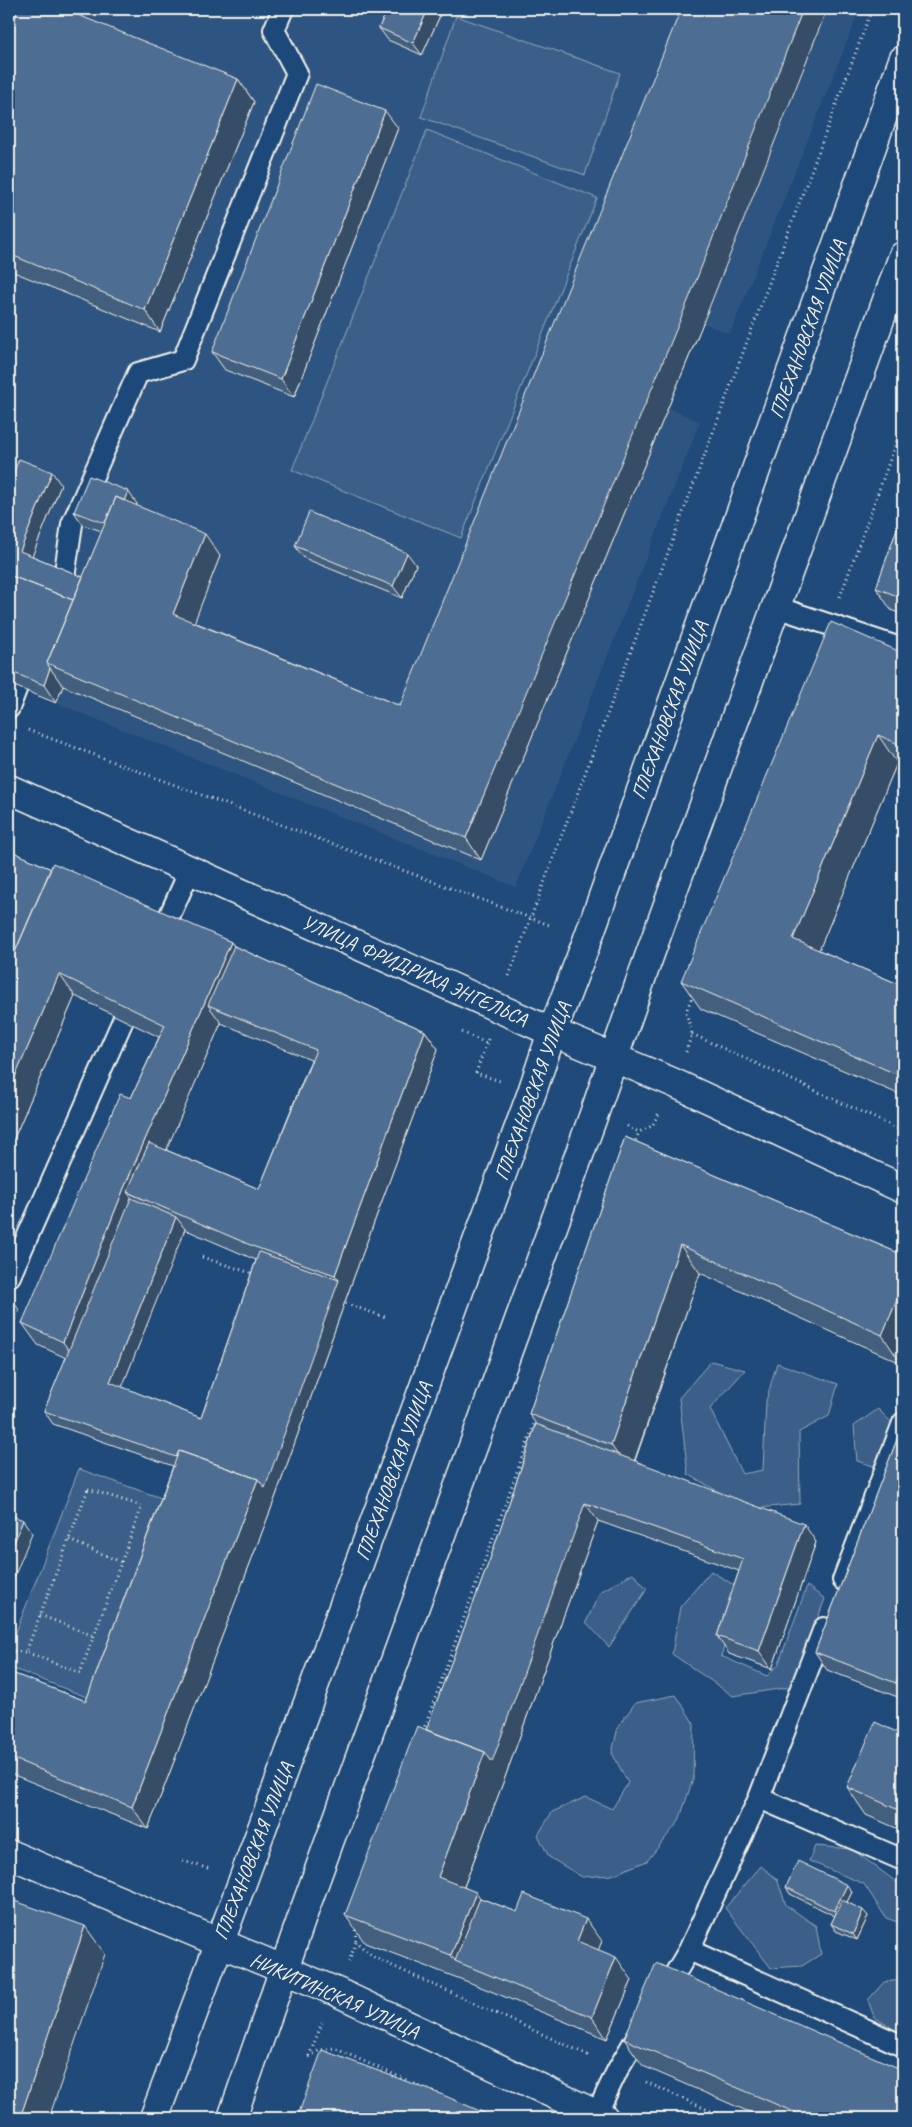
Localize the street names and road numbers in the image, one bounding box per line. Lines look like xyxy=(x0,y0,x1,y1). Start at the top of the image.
street label: ПЛЕХАНОВСКАЯ УЛИЦА xyxy=(764,236,852,422)
street label: ПЛЕХАНОВСКАЯ УЛИЦА xyxy=(626,617,714,803)
street label: УЛИЦА ФРИДРИХА ЭНГЕЛЬСА xyxy=(298,909,532,1032)
street label: ПЛЕХАНОВСКАЯ УЛИЦА xyxy=(489,998,577,1184)
street label: ПЛЕХАНОВСКАЯ УЛИЦА xyxy=(350,1378,438,1564)
street label: ПЛЕХАНОВСКАЯ УЛИЦА xyxy=(208,1758,299,1943)
street label: НИКИТИНСКАЯ УЛИЦА xyxy=(247,1947,424,2044)

